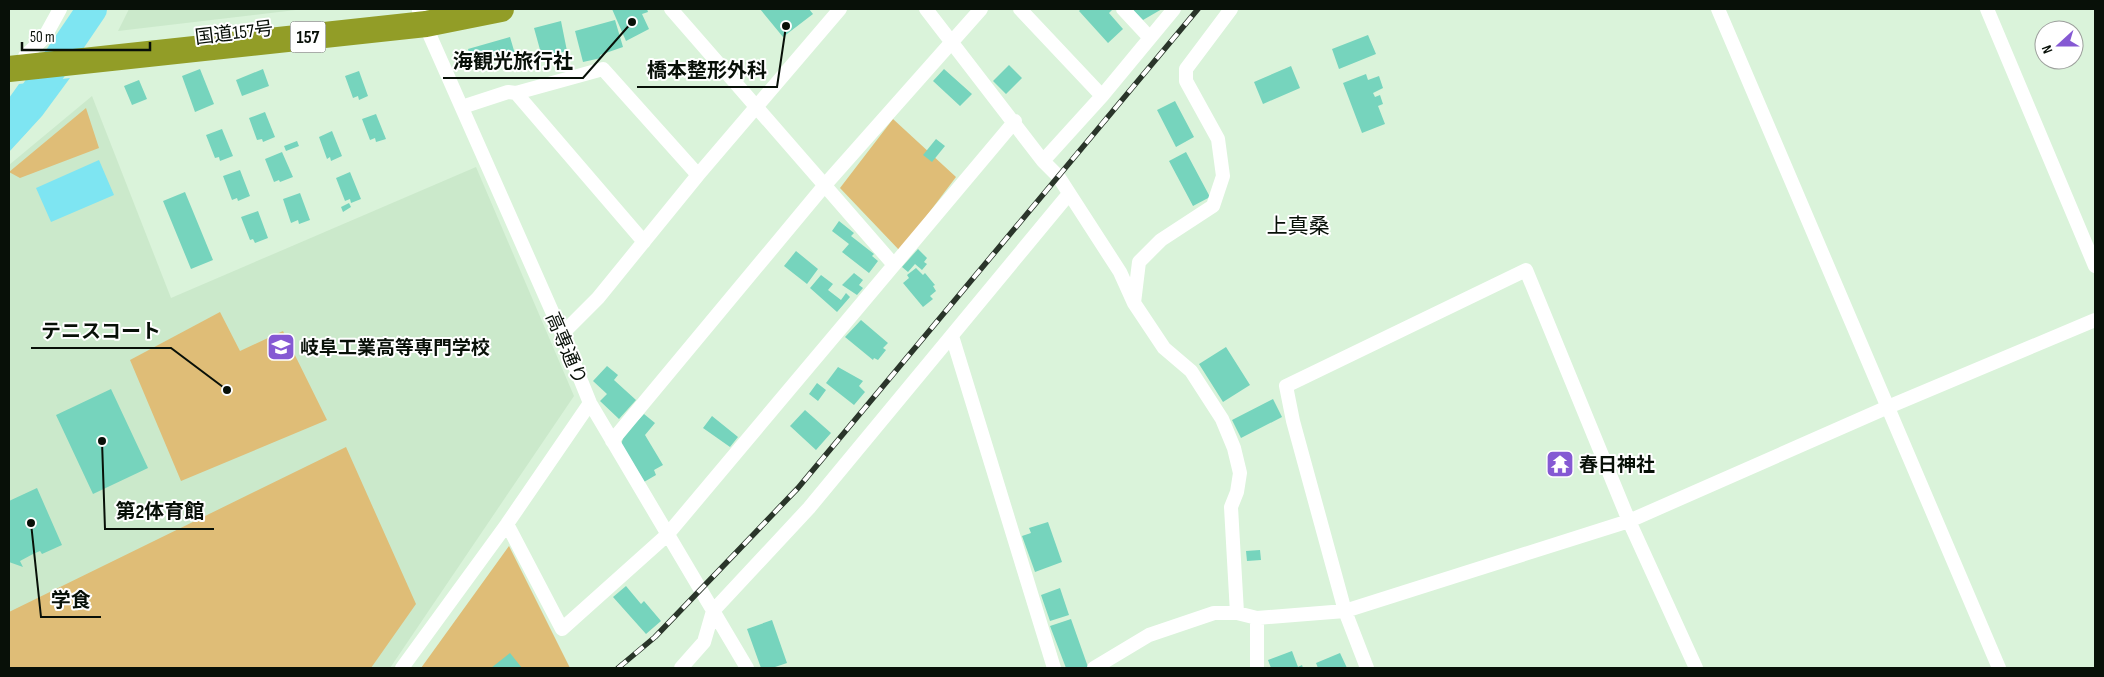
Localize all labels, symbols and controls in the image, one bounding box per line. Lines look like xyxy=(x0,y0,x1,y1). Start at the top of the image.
street label: 国道157号 xyxy=(194,17,275,50)
scale bar xyxy=(22,20,150,52)
north arrow xyxy=(2034,20,2084,70)
road number: 157 xyxy=(290,22,326,52)
text: 50 m xyxy=(30,28,55,47)
callout: 海観光旅行社 xyxy=(443,43,583,78)
text: N xyxy=(2038,43,2057,56)
text: 海観光旅行社 xyxy=(453,50,573,74)
callout: 橋本整形外科 xyxy=(637,52,777,87)
text: 橋本整形外科 xyxy=(647,59,767,83)
district label: 上真桑 xyxy=(1267,214,1330,239)
street label: 高専通り xyxy=(540,309,591,388)
callout: テニスコート xyxy=(31,313,171,348)
text: テニスコート xyxy=(41,320,161,344)
school or university icon: 岐阜工業高等専門学校 xyxy=(266,332,296,362)
place label: 岐阜工業高等専門学校 xyxy=(300,337,490,360)
temple icon: 春日神社 xyxy=(1545,449,1575,479)
place label: 春日神社 xyxy=(1579,454,1655,477)
callout: 第2体育館 xyxy=(105,494,214,529)
text: 第2体育館 xyxy=(116,500,204,524)
callout: 学食 xyxy=(41,582,101,617)
text: 学食 xyxy=(51,589,91,613)

